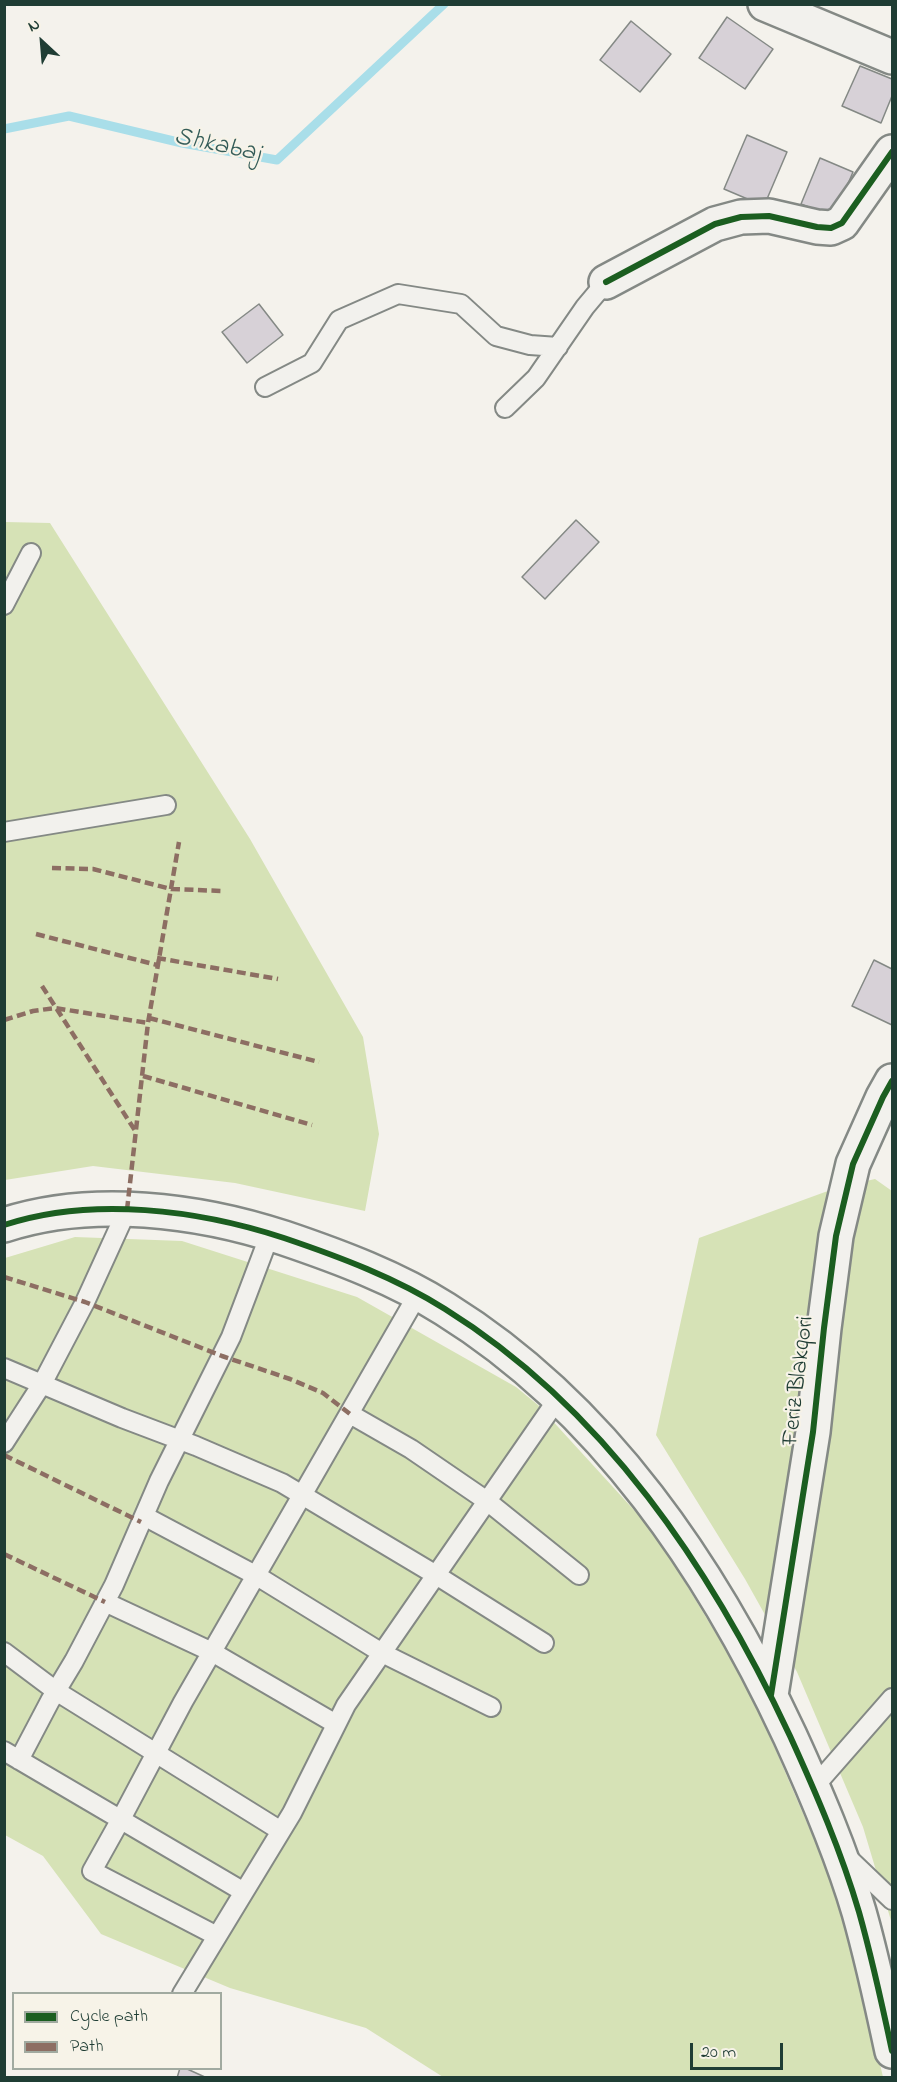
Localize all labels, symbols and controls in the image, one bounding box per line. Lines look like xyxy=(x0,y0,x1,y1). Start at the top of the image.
north arrow xyxy=(12,12,72,72)
text: N xyxy=(24,13,44,39)
water label: Shkabaj xyxy=(171,123,263,171)
street label: Feriz Blakqori xyxy=(778,1314,822,1448)
legend xyxy=(12,1992,222,2070)
text: Cycle path xyxy=(70,2004,148,2030)
scale bar xyxy=(693,2031,786,2069)
text: Path xyxy=(70,2034,104,2060)
text: 20 m xyxy=(701,2040,736,2066)

